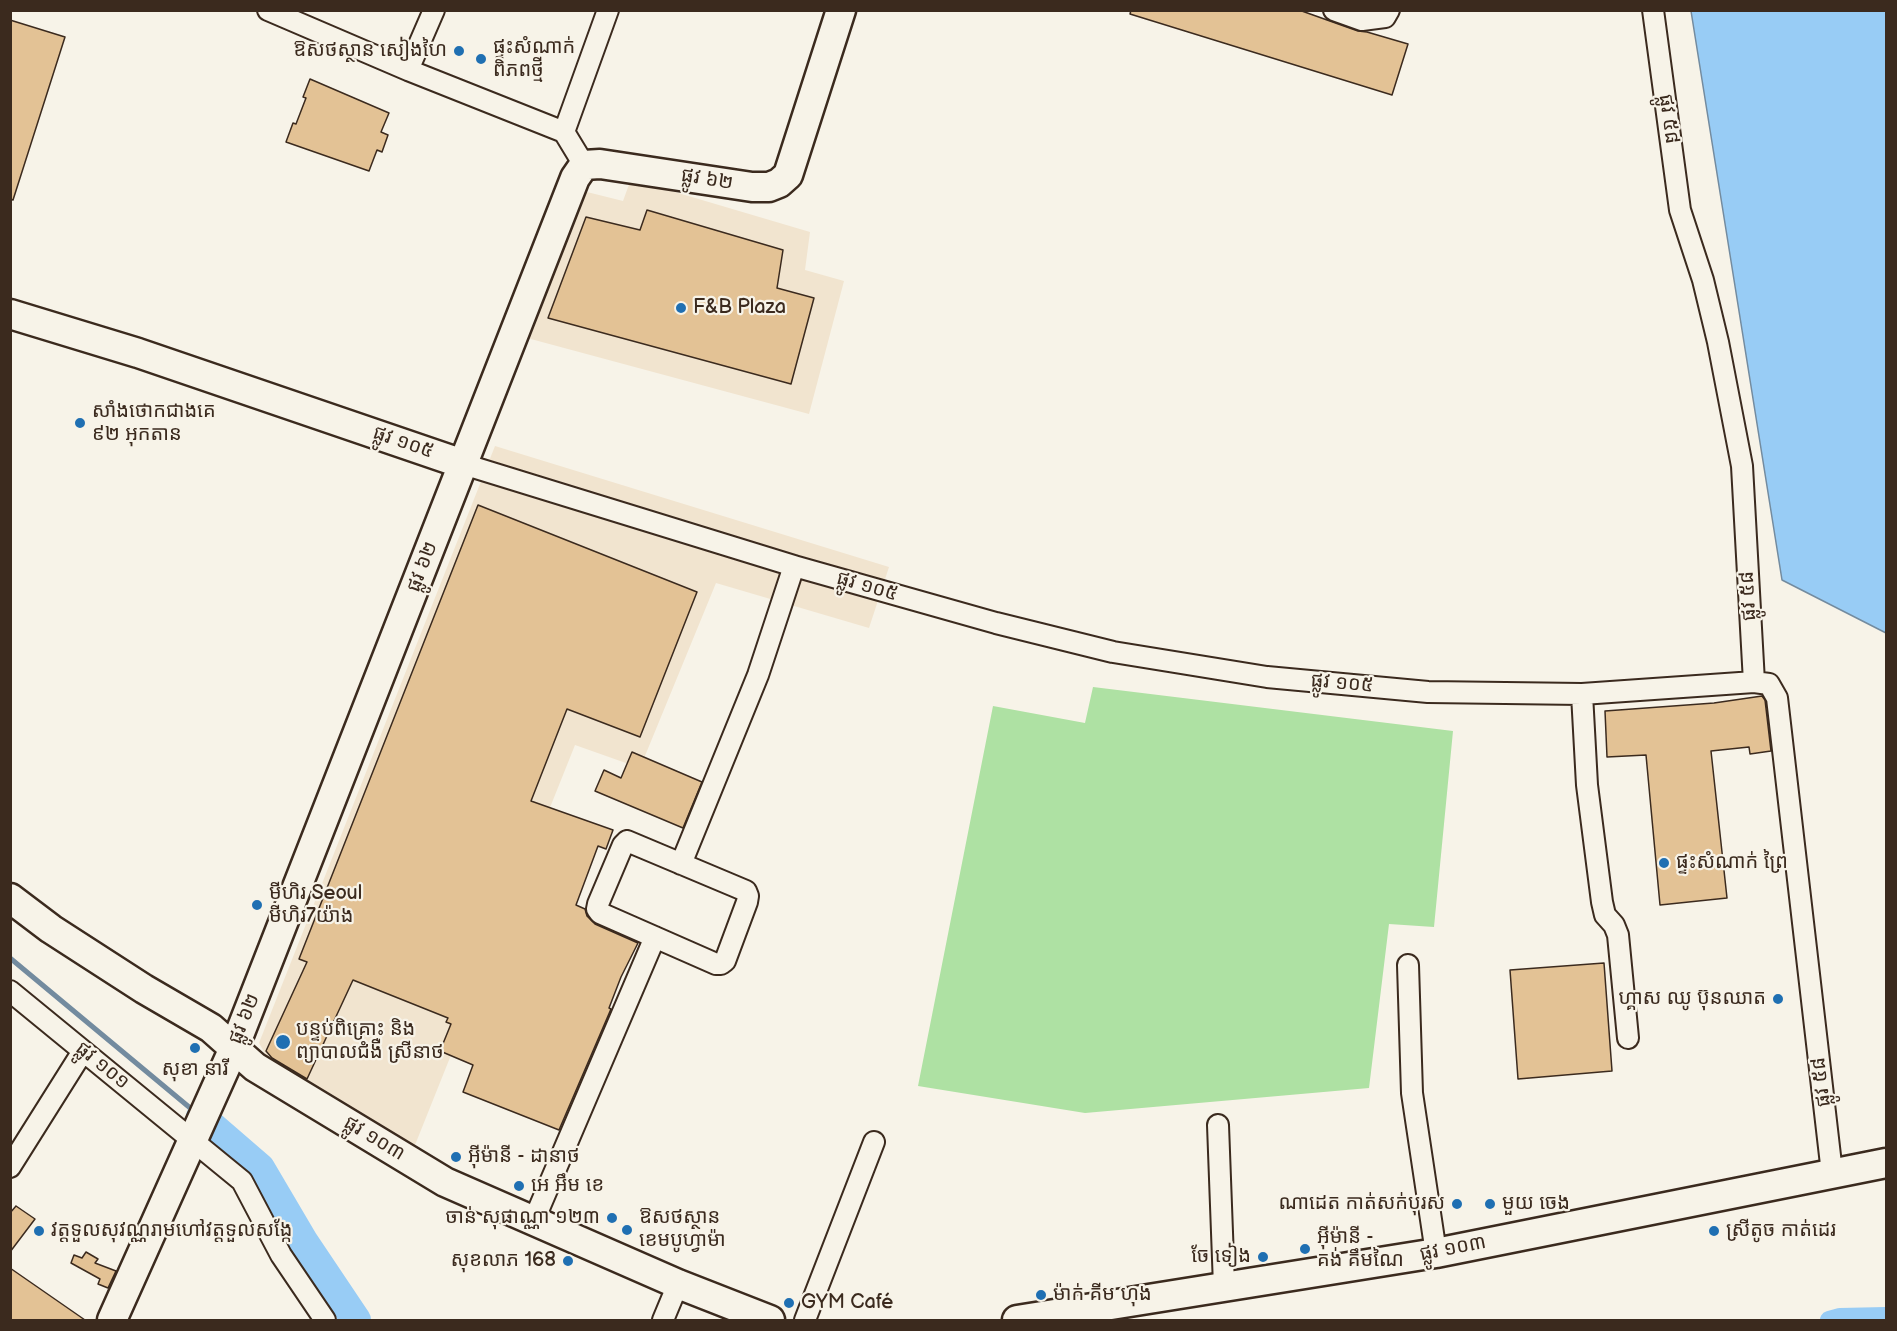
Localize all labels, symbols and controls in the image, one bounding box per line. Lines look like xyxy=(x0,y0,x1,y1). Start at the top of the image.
place label: ផ្ទះសំណាក់ ពិភពថ្មី xyxy=(493,36,575,83)
place label: ឱសថស្ថាន សៀងហៃ xyxy=(293,39,447,63)
marker: ឱសថស្ថាន សៀងហៃ xyxy=(452,44,466,58)
marker: ផ្ទះសំណាក់ ពិភពថ្មី xyxy=(474,52,488,66)
street label: ផ្លូវ ៥៨ xyxy=(1653,93,1683,145)
street label: ផ្លូវ ៦២ xyxy=(679,164,735,196)
place label: F&B Plaza xyxy=(693,296,786,320)
marker: F&B Plaza xyxy=(674,301,688,315)
place label: សាំងថោកជាងគេ ៩២ អុកតាន xyxy=(92,400,216,447)
marker: សាំងថោកជាងគេ ៩២ អុកតាន xyxy=(73,416,87,430)
street label: ផ្លូវ ១០៥ xyxy=(369,421,437,465)
street label: ផ្លូវ ៦២ xyxy=(402,538,444,596)
street label: ផ្លូវ ១០៥ xyxy=(834,567,900,607)
street label: ផ្លូវ ៥៨ xyxy=(1736,570,1762,622)
street label: ផ្លូវ ១០៥ xyxy=(1310,669,1374,699)
place label: ផ្ទះសំណាក់ ព្រៃ xyxy=(1676,851,1788,875)
marker: ផ្ទះសំណាក់ ព្រៃ xyxy=(1657,856,1671,870)
place label: មីហិរ Seoul មីហិរ7យ៉ាង xyxy=(269,882,362,929)
marker: មីហិរ Seoul មីហិរ7យ៉ាង xyxy=(250,898,264,912)
place label: ហ្គាស ឈូ ប៊ុនឈាត xyxy=(1618,987,1766,1011)
street label: ផ្លូវ ៦២ xyxy=(224,990,266,1048)
marker: ហ្គាស ឈូ ប៊ុនឈាត xyxy=(1771,992,1785,1006)
place label: បន្ទប់ពិគ្រោះ និង ព្យាបាលជំងឺ ស្រីនាថ xyxy=(296,1018,444,1065)
marker: បន្ទប់ពិគ្រោះ និង ព្យាបាលជំងឺ ស្រីនាថ xyxy=(274,1033,292,1051)
street label: ផ្លូវ ១០១ xyxy=(70,1037,134,1095)
marker: សុខា នារី xyxy=(188,1041,202,1055)
street label: ផ្លូវ ៥៨ xyxy=(1807,1056,1837,1108)
place label: សុខា នារី xyxy=(162,1058,228,1082)
street label: ផ្លូវ ១០៣ xyxy=(339,1111,409,1167)
place label: អ៊ីម៉ានី - ដានាថ xyxy=(468,1145,580,1169)
marker: អ៊ីម៉ានី - ដានាថ xyxy=(449,1150,463,1164)
place label: អេ អឹម ខេ xyxy=(531,1174,604,1198)
marker: អេ អឹម ខេ xyxy=(512,1179,526,1193)
place label: ណាដេត កាត់សក់បុរស xyxy=(1278,1192,1445,1216)
place label: មួយ ចេង xyxy=(1502,1192,1570,1216)
marker: ណាដេត កាត់សក់បុរស xyxy=(1450,1197,1464,1211)
marker: មួយ ចេង xyxy=(1483,1197,1497,1211)
place label: ចាន់ សុផាណ្ណា ១២៣ xyxy=(446,1206,600,1230)
place label: ឱសថស្ថាន ខេមបូហ្វាម៉ា xyxy=(639,1206,726,1253)
marker: ចាន់ សុផាណ្ណា ១២៣ xyxy=(605,1211,619,1225)
place label: វត្តទួលសុវណ្ណរាមហៅវត្តទួលសង្កែ xyxy=(51,1219,292,1243)
place label: ស្រីតូច កាត់ដេរ xyxy=(1726,1219,1836,1243)
marker: ឱសថស្ថាន ខេមបូហ្វាម៉ា xyxy=(620,1223,634,1237)
marker: វត្តទួលសុវណ្ណរាមហៅវត្តទួលសង្កែ xyxy=(32,1224,46,1238)
marker: ស្រីតូច កាត់ដេរ xyxy=(1707,1224,1721,1238)
place label: អ៊ីម៉ានី - គង់ គឹមណៃ xyxy=(1317,1226,1404,1273)
street label: ផ្លូវ ១០៣ xyxy=(1418,1231,1488,1267)
marker: អ៊ីម៉ានី - គង់ គឹមណៃ xyxy=(1298,1242,1312,1256)
place label: ចែ ទៀង xyxy=(1191,1245,1251,1269)
place label: សុខលាភ 168 xyxy=(451,1249,556,1273)
marker: ចែ ទៀង xyxy=(1256,1250,1270,1264)
marker: សុខលាភ 168 xyxy=(561,1254,575,1268)
place label: ម៉ាក់ គីម ហុង xyxy=(1053,1283,1152,1307)
marker: ម៉ាក់ គីម ហុង xyxy=(1034,1288,1048,1302)
place label: GYM Café xyxy=(801,1291,893,1315)
marker: GYM Café xyxy=(782,1296,796,1310)

